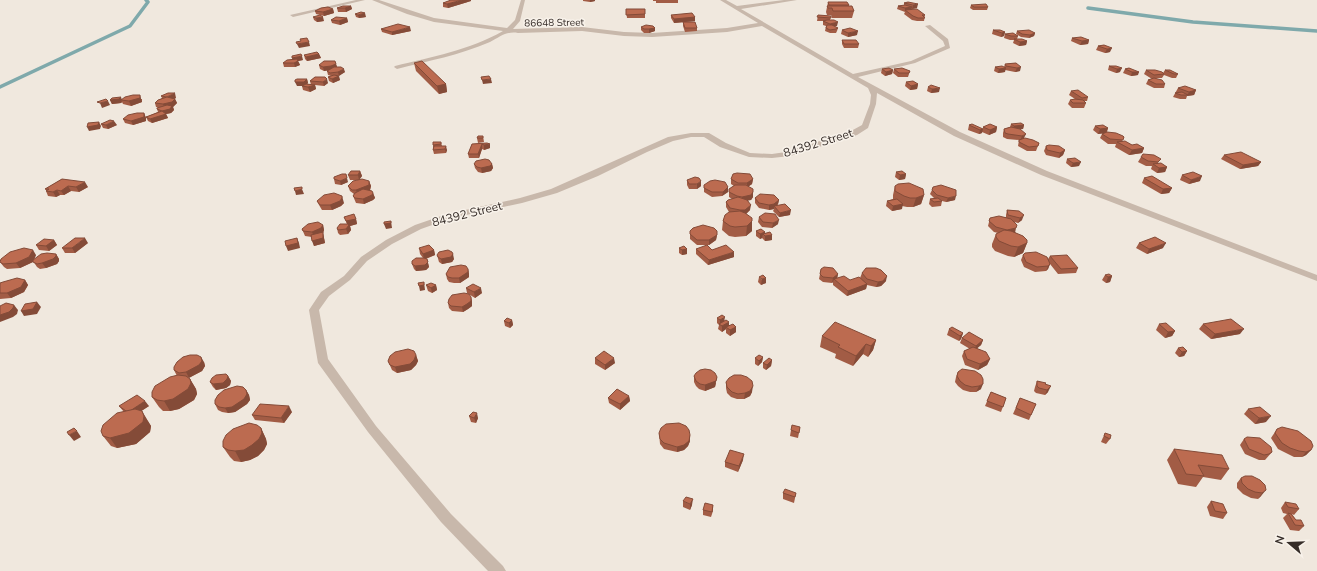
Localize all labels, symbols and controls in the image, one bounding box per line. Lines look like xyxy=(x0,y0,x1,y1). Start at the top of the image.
street label: 86648 Street xyxy=(524,15,585,31)
street label: 84392 Street xyxy=(781,125,855,161)
street label: 84392 Street xyxy=(430,197,505,230)
north arrow xyxy=(1269,523,1309,563)
text: N xyxy=(1272,534,1288,546)

